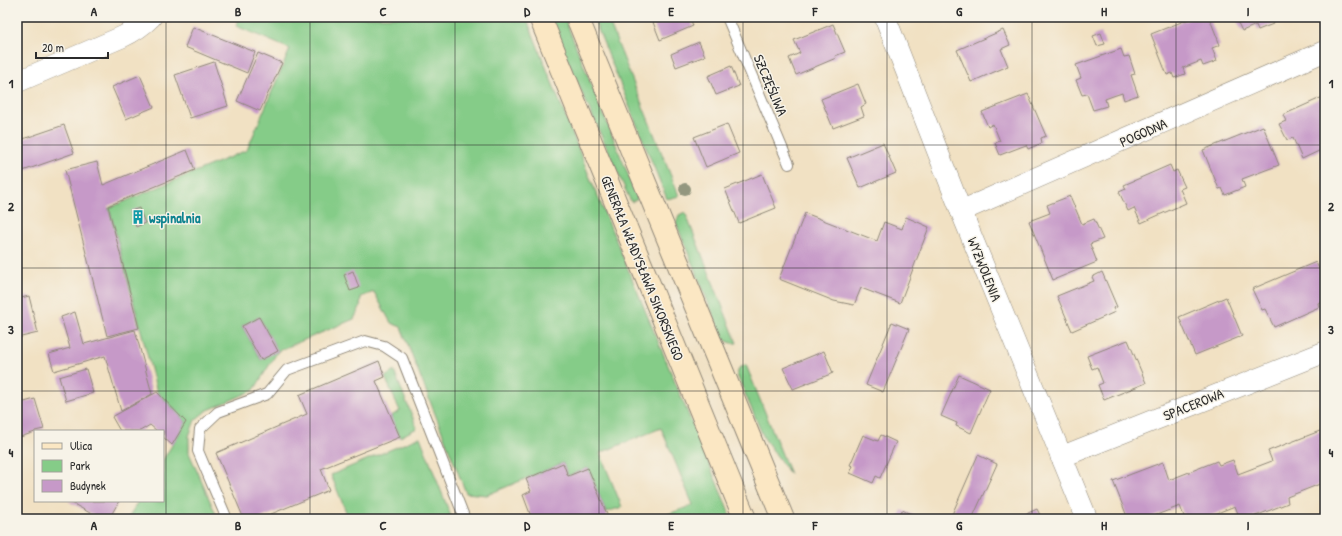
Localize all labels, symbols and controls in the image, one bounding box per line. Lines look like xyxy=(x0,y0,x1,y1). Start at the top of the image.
text: A xyxy=(91,2,98,20)
text: B xyxy=(235,2,242,20)
text: C xyxy=(379,2,387,20)
text: D xyxy=(524,2,531,20)
text: E xyxy=(668,2,674,20)
text: F xyxy=(812,2,819,20)
text: G xyxy=(956,2,963,20)
text: H xyxy=(1101,2,1107,20)
text: I xyxy=(1246,2,1250,20)
scale bar xyxy=(36,34,108,60)
text: 20 m xyxy=(42,39,64,56)
street label: SZCZĘŚLIWA xyxy=(750,51,792,119)
text: 1 xyxy=(9,74,14,92)
text: 1 xyxy=(1329,74,1334,92)
street label: POGODNA xyxy=(1116,113,1170,151)
street label: GENERAŁA WŁADYSŁAWA SIKORSKIEGO xyxy=(597,173,689,363)
text: 2 xyxy=(8,197,15,215)
text: 2 xyxy=(1328,197,1335,215)
place label: wspinalnia xyxy=(149,208,201,229)
building icon: wspinalnia xyxy=(130,209,146,225)
street label: WYZWOLENIA xyxy=(964,234,1006,304)
text: 3 xyxy=(8,320,14,338)
text: 3 xyxy=(1328,320,1334,338)
street label: SPACEROWA xyxy=(1160,383,1226,425)
legend xyxy=(34,430,164,502)
text: Ulica xyxy=(70,437,92,454)
text: 4 xyxy=(9,443,14,461)
text: 4 xyxy=(1329,443,1334,461)
text: Park xyxy=(70,457,90,474)
text: Budynek xyxy=(70,477,106,494)
text: A xyxy=(91,516,98,534)
text: B xyxy=(235,516,242,534)
text: C xyxy=(379,516,387,534)
text: D xyxy=(524,516,531,534)
text: E xyxy=(668,516,674,534)
text: F xyxy=(812,516,819,534)
text: G xyxy=(956,516,963,534)
text: H xyxy=(1101,516,1107,534)
text: I xyxy=(1246,516,1250,534)

